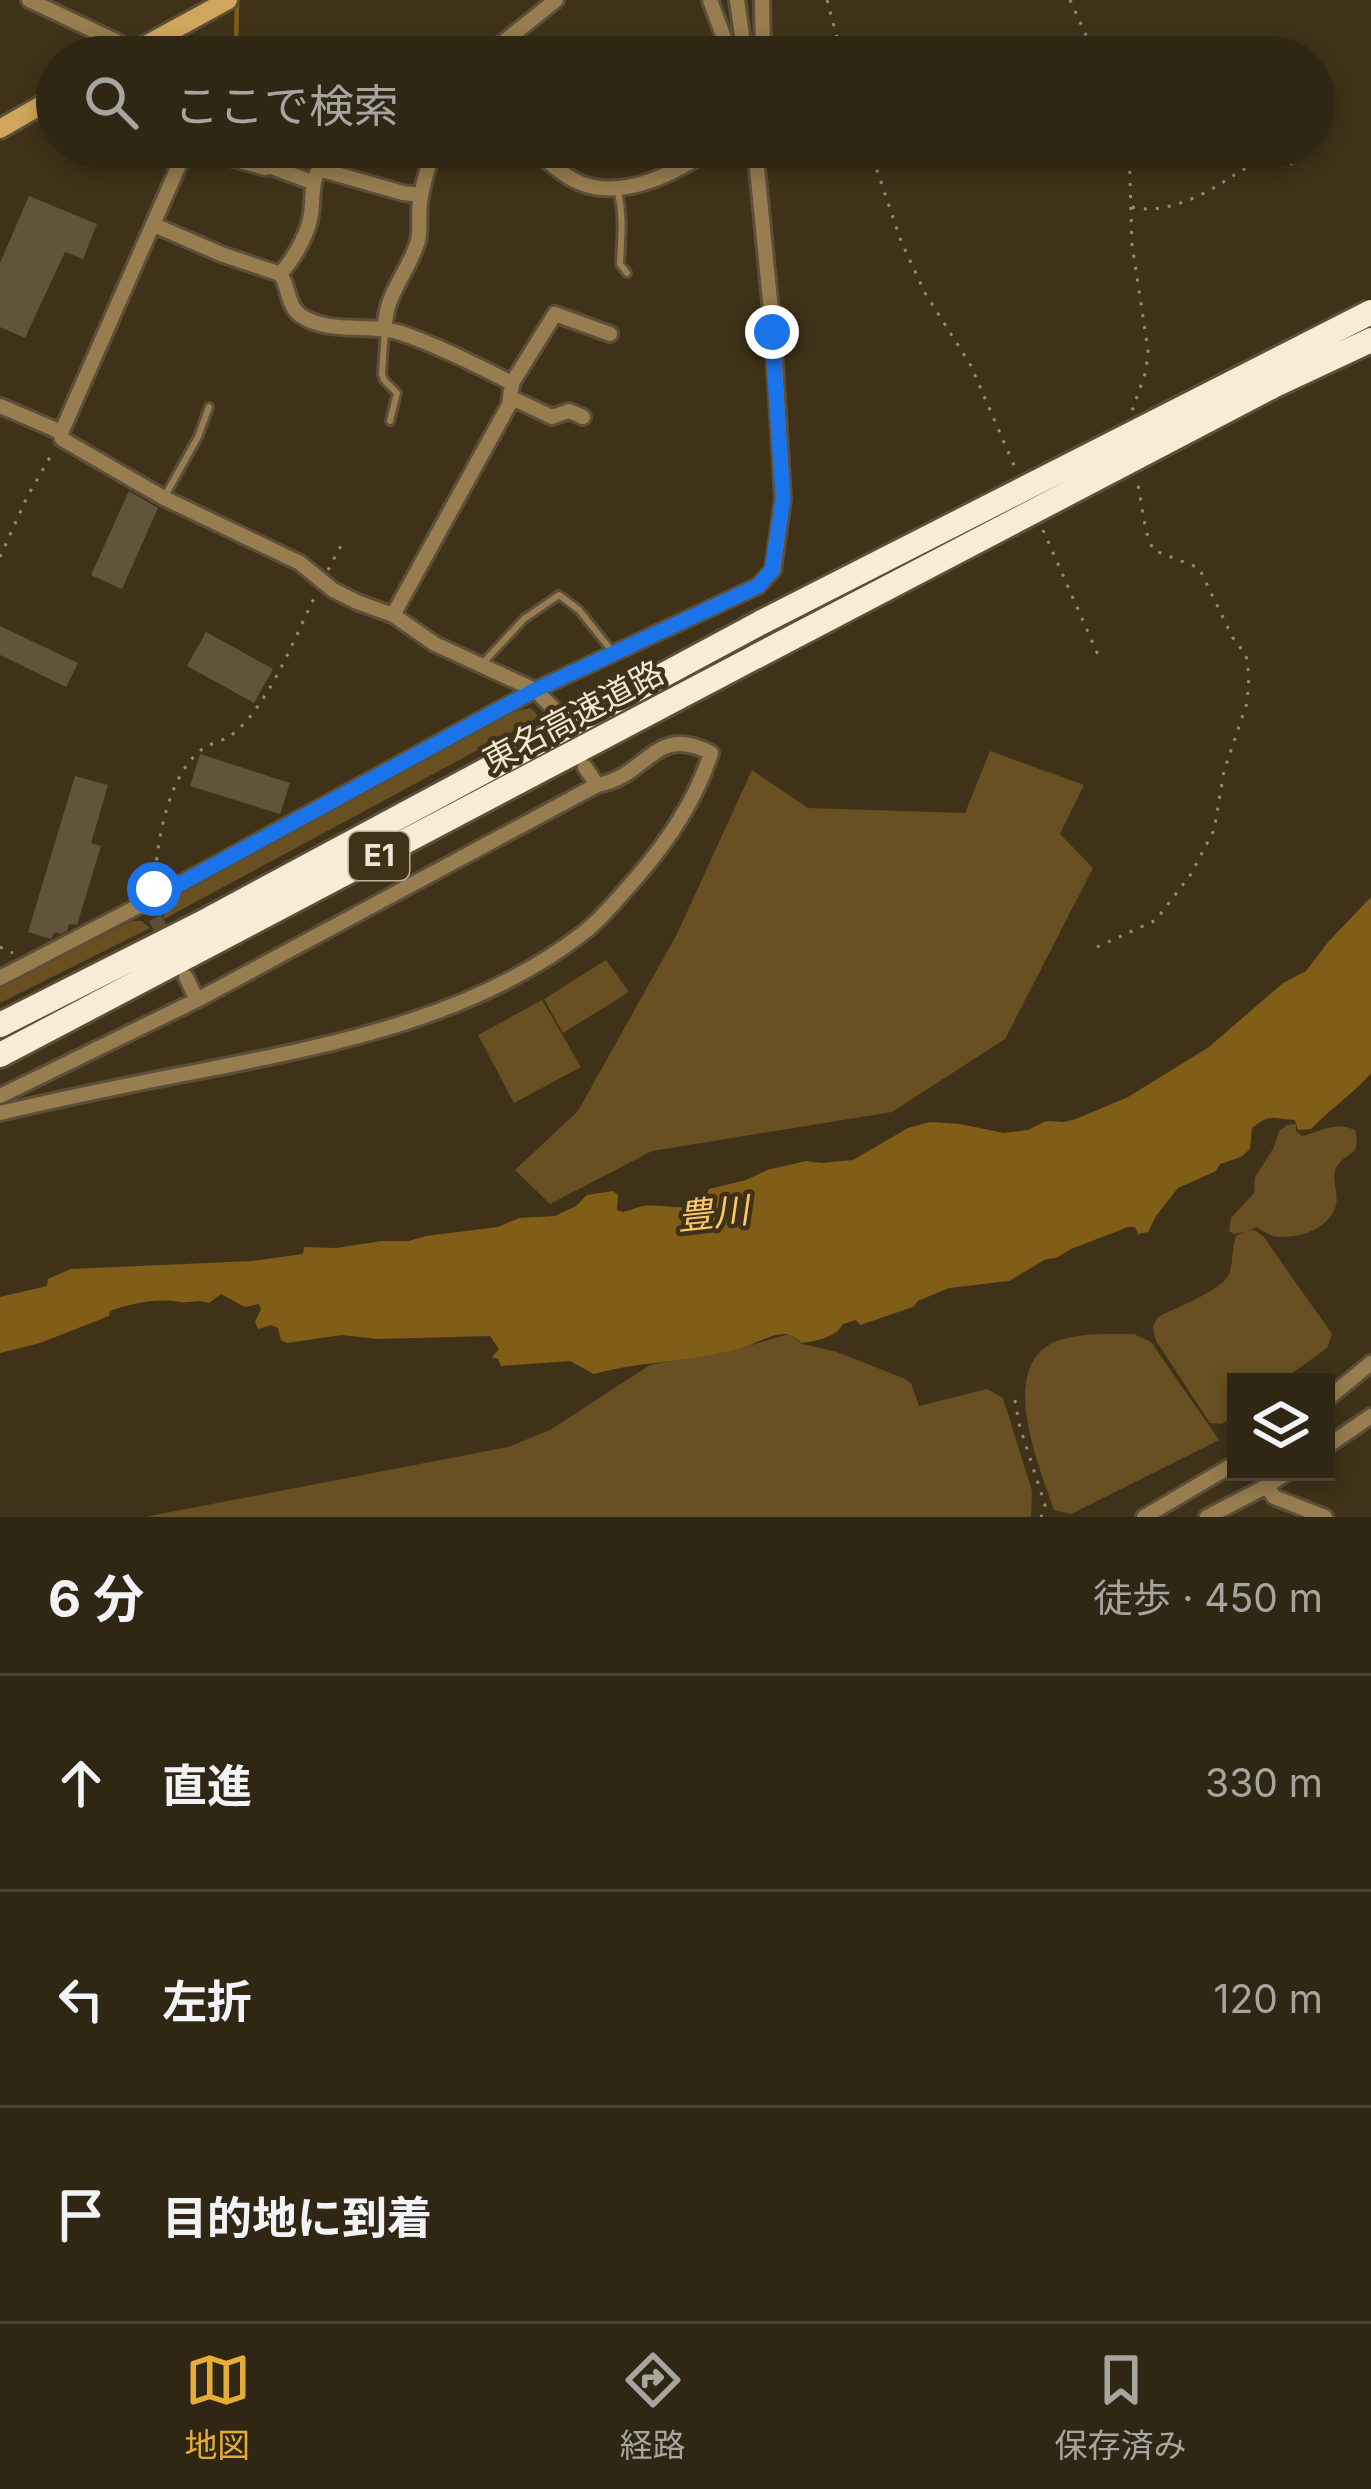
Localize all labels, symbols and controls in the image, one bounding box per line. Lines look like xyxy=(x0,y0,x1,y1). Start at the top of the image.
search box xyxy=(36,36,1335,168)
icon: search xyxy=(78,69,144,135)
text: ここで検索 xyxy=(174,78,399,133)
route end xyxy=(745,305,799,359)
street label: 東名高速道路 xyxy=(476,652,670,780)
road number: E1 xyxy=(349,832,409,880)
route start xyxy=(127,862,181,916)
water label: 豊川 xyxy=(675,1187,755,1239)
map controls xyxy=(1227,1373,1335,1481)
button: layers xyxy=(1227,1373,1335,1481)
text: 6 分 xyxy=(48,1568,144,1629)
text: 徒歩 · 450 m xyxy=(1093,1574,1323,1621)
icon: ahead xyxy=(48,1750,114,1816)
text: 直進 xyxy=(162,1758,252,1813)
text: 330 m xyxy=(1205,1759,1323,1806)
icon: left xyxy=(48,1966,114,2032)
text: 左折 xyxy=(162,1974,252,2029)
text: 120 m xyxy=(1214,1975,1323,2022)
icon: arrive xyxy=(48,2182,114,2248)
text: 目的地に到着 xyxy=(162,2190,432,2245)
tab: 地図 xyxy=(185,2347,251,2467)
tab: 経路 xyxy=(620,2347,686,2467)
tab: 保存済み xyxy=(1055,2347,1187,2467)

